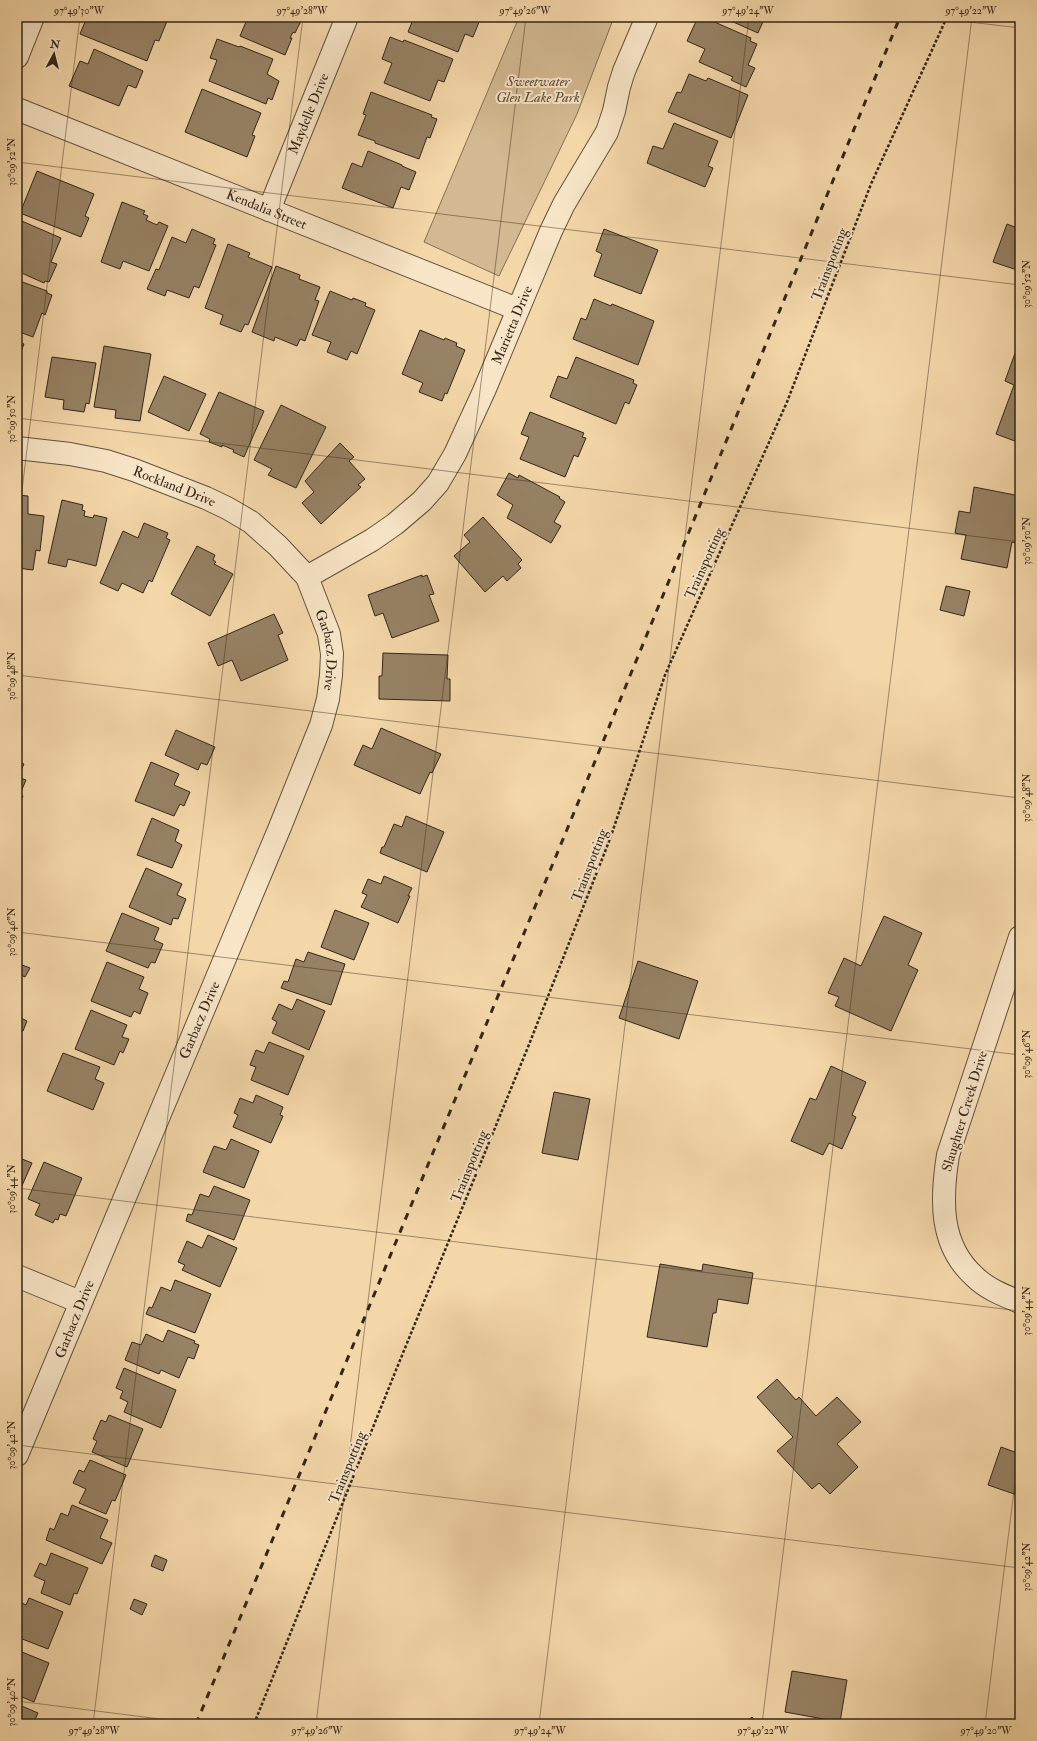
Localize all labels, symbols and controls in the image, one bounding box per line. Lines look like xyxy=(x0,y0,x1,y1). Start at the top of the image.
text: 97°49'30"W xyxy=(53,5,105,17)
text: 97°49'28"W xyxy=(276,5,328,17)
text: 97°49'26"W xyxy=(499,5,551,17)
text: 97°49'24"W xyxy=(721,5,774,17)
text: 97°49'22"W xyxy=(945,5,997,17)
north arrow xyxy=(34,34,74,74)
text: N xyxy=(48,37,62,52)
street label: Maydelle Drive xyxy=(284,71,332,157)
park label: Sweetwater Glen Lake Park xyxy=(496,73,580,106)
text: 30°09'52"N xyxy=(6,138,18,186)
street label: Kendalia Street xyxy=(224,186,310,233)
street label: Trainspotting xyxy=(808,224,852,303)
text: 30°09'52"N xyxy=(1021,260,1033,308)
street label: Marietta Drive xyxy=(488,283,536,367)
text: 30°09'50"N xyxy=(6,395,18,443)
street label: Rockland Drive xyxy=(131,462,219,511)
text: 30°09'50"N xyxy=(1021,517,1033,565)
street label: Trainspotting xyxy=(681,524,729,602)
street label: Garbacz Drive xyxy=(311,607,340,692)
text: 30°09'48"N xyxy=(6,652,18,700)
text: 30°09'48"N xyxy=(1021,774,1033,822)
street label: Trainspotting xyxy=(568,825,612,904)
text: 30°09'46"N xyxy=(6,907,18,957)
street label: Garbacz Drive xyxy=(175,979,224,1062)
text: 30°09'46"N xyxy=(1021,1029,1033,1079)
street label: Slaughter Creek Drive xyxy=(938,1048,991,1174)
street label: Trainspotting xyxy=(447,1127,493,1205)
text: 30°09'44"N xyxy=(6,1164,18,1214)
street label: Garbacz Drive xyxy=(51,1277,98,1361)
text: 30°09'44"N xyxy=(1021,1286,1033,1336)
text: 30°09'42"N xyxy=(6,1420,18,1470)
street label: Trainspotting xyxy=(325,1428,371,1506)
text: 30°09'42"N xyxy=(1021,1542,1033,1592)
text: 30°09'40"N xyxy=(6,1677,18,1727)
text: 97°49'28"W xyxy=(68,1725,120,1737)
text: 97°49'26"W xyxy=(291,1725,343,1737)
text: 97°49'24"W xyxy=(513,1725,566,1737)
text: 97°49'22"W xyxy=(737,1725,789,1737)
text: 97°49'20"W xyxy=(959,1725,1012,1737)

